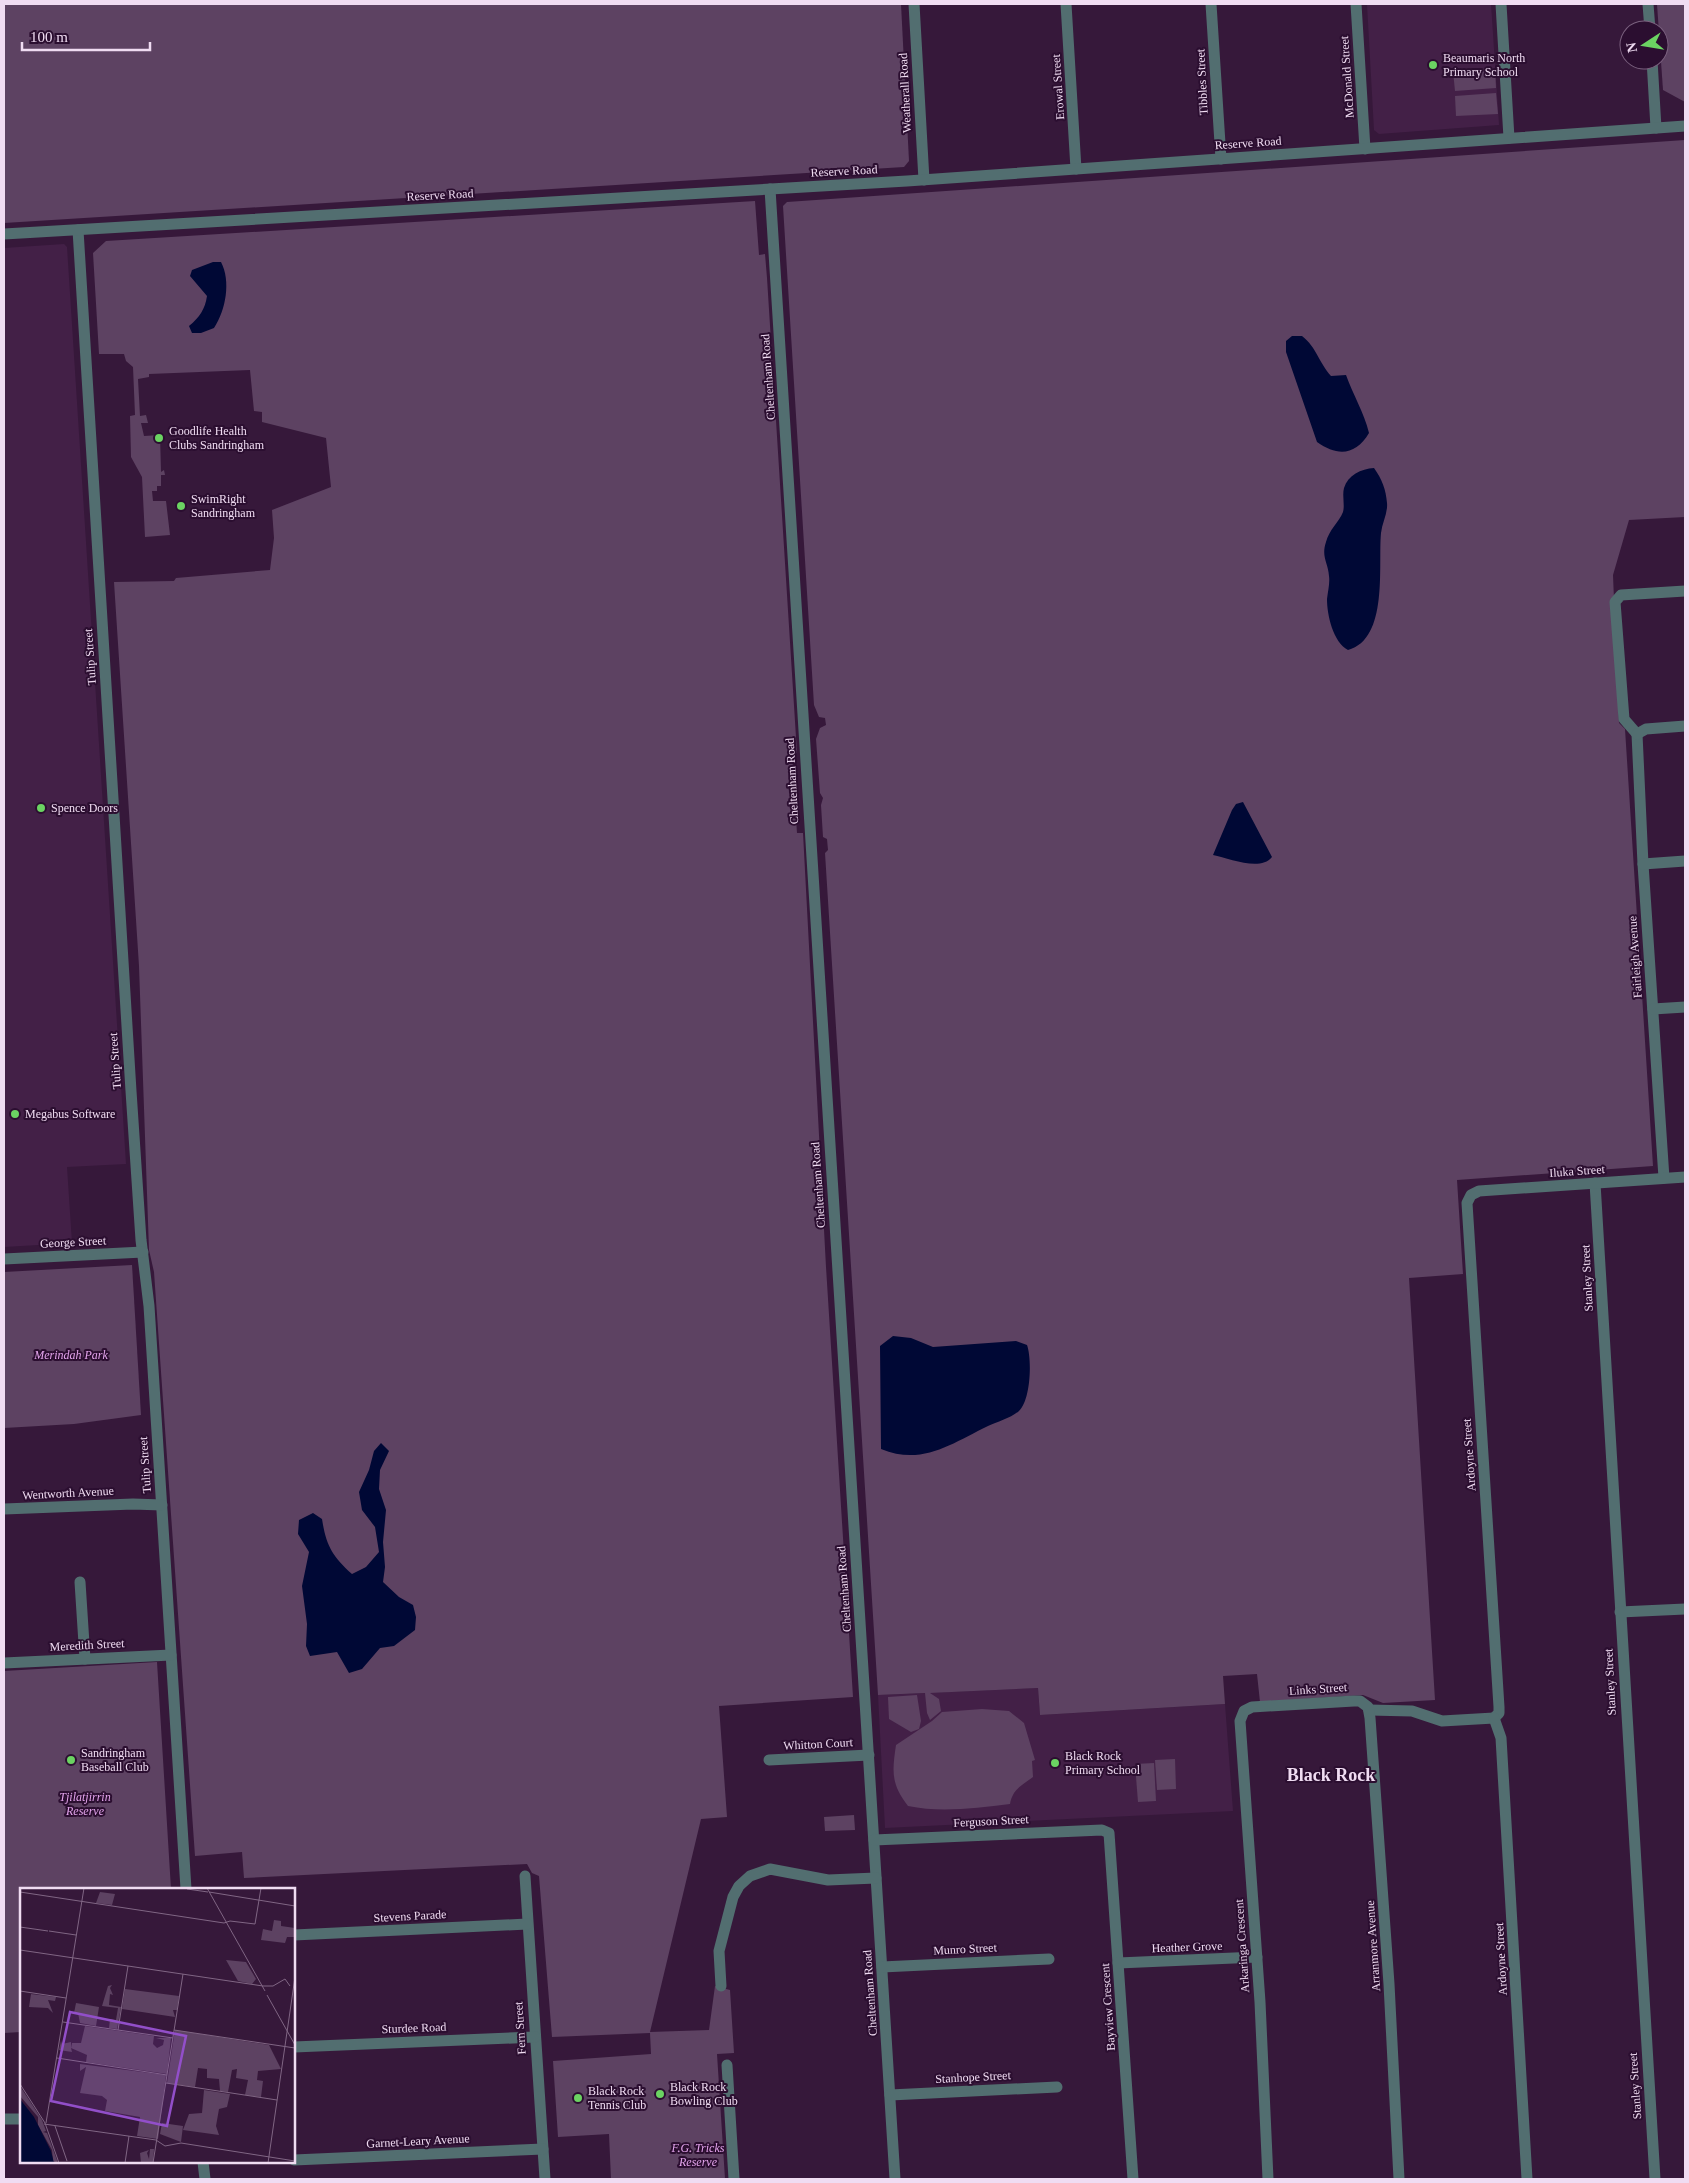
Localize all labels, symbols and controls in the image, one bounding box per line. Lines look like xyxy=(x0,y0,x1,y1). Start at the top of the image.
scale bar xyxy=(22,20,150,52)
north arrow xyxy=(1619,20,1669,70)
text: 100 m xyxy=(30,29,68,45)
street label: McDonald Street xyxy=(1337,35,1357,119)
text: N xyxy=(1623,41,1640,54)
street label: Tibbles Street xyxy=(1193,48,1211,116)
place label: Beaumaris North Primary School xyxy=(1443,51,1525,79)
street label: Weatherall Road xyxy=(896,53,914,133)
street label: Erowal Street xyxy=(1049,53,1067,120)
marker: Beaumaris North Primary School xyxy=(1427,59,1439,71)
street label: Reserve Road xyxy=(1214,134,1282,152)
street label: Reserve Road xyxy=(810,162,878,180)
street label: Reserve Road xyxy=(406,186,474,204)
street label: Cheltenham Road xyxy=(758,333,778,421)
place label: Goodlife Health Clubs Sandringham xyxy=(169,424,265,452)
marker: Goodlife Health Clubs Sandringham xyxy=(153,432,165,444)
place label: SwimRight Sandringham xyxy=(191,492,256,520)
marker: SwimRight Sandringham xyxy=(175,500,187,512)
street label: Tulip Street xyxy=(81,628,99,686)
street label: Cheltenham Road xyxy=(783,738,801,824)
place label: Spence Doors xyxy=(51,801,118,815)
marker: Spence Doors xyxy=(35,802,47,814)
street label: Fairleigh Avenue xyxy=(1625,916,1645,998)
street label: Tulip Street xyxy=(106,1032,124,1090)
place label: Megabus Software xyxy=(25,1107,115,1121)
marker: Megabus Software xyxy=(9,1108,21,1120)
street label: Cheltenham Road xyxy=(808,1141,828,1229)
street label: Iluka Street xyxy=(1549,1162,1606,1180)
street label: George Street xyxy=(40,1233,107,1251)
street label: Stanley Street xyxy=(1578,1244,1596,1312)
park label: Merindah Park xyxy=(33,1348,108,1362)
street label: Ardoyne Street xyxy=(1459,1417,1479,1492)
street label: Tulip Street xyxy=(136,1436,154,1494)
street label: Wentworth Avenue xyxy=(22,1484,114,1502)
street label: Cheltenham Road xyxy=(834,1545,854,1633)
street label: Meredith Street xyxy=(49,1636,125,1654)
street label: Stanley Street xyxy=(1601,1648,1619,1716)
street label: Links Street xyxy=(1288,1680,1348,1698)
street label: Whitton Court xyxy=(783,1735,854,1753)
place label: Sandringham Baseball Club xyxy=(81,1746,149,1774)
place label: Black Rock Primary School xyxy=(1065,1749,1141,1777)
marker: Sandringham Baseball Club xyxy=(65,1754,77,1766)
marker: Black Rock Primary School xyxy=(1049,1757,1061,1769)
district label: Black Rock xyxy=(1287,1765,1375,1785)
park label: Tjilatjirrin Reserve xyxy=(59,1790,111,1818)
street label: Ferguson Street xyxy=(953,1812,1030,1830)
inset map xyxy=(20,1888,295,2163)
street label: Arkaringa Crescent xyxy=(1232,1898,1252,1993)
street label: Arranmore Avenue xyxy=(1363,1900,1383,1992)
street label: Stevens Parade xyxy=(373,1907,447,1925)
street label: Ardoyne Street xyxy=(1492,1922,1510,1996)
street label: Heather Grove xyxy=(1151,1939,1223,1955)
street label: Munro Street xyxy=(933,1940,998,1958)
street label: Cheltenham Road xyxy=(860,1949,880,2037)
street label: Bayview Crescent xyxy=(1098,1962,1118,2051)
street label: Fern Street xyxy=(511,2000,529,2055)
street label: Sturdee Road xyxy=(381,2020,447,2036)
street label: Stanley Street xyxy=(1626,2051,1644,2120)
street label: Stanhope Street xyxy=(935,2068,1012,2086)
place label: Black Rock Bowling Club xyxy=(670,2080,738,2108)
place label: Black Rock Tennis Club xyxy=(588,2084,646,2112)
marker: Black Rock Bowling Club xyxy=(654,2088,666,2100)
marker: Black Rock Tennis Club xyxy=(572,2092,584,2104)
street label: Garnet-Leary Avenue xyxy=(366,2131,470,2151)
park label: F.G. Tricks Reserve xyxy=(671,2141,725,2169)

